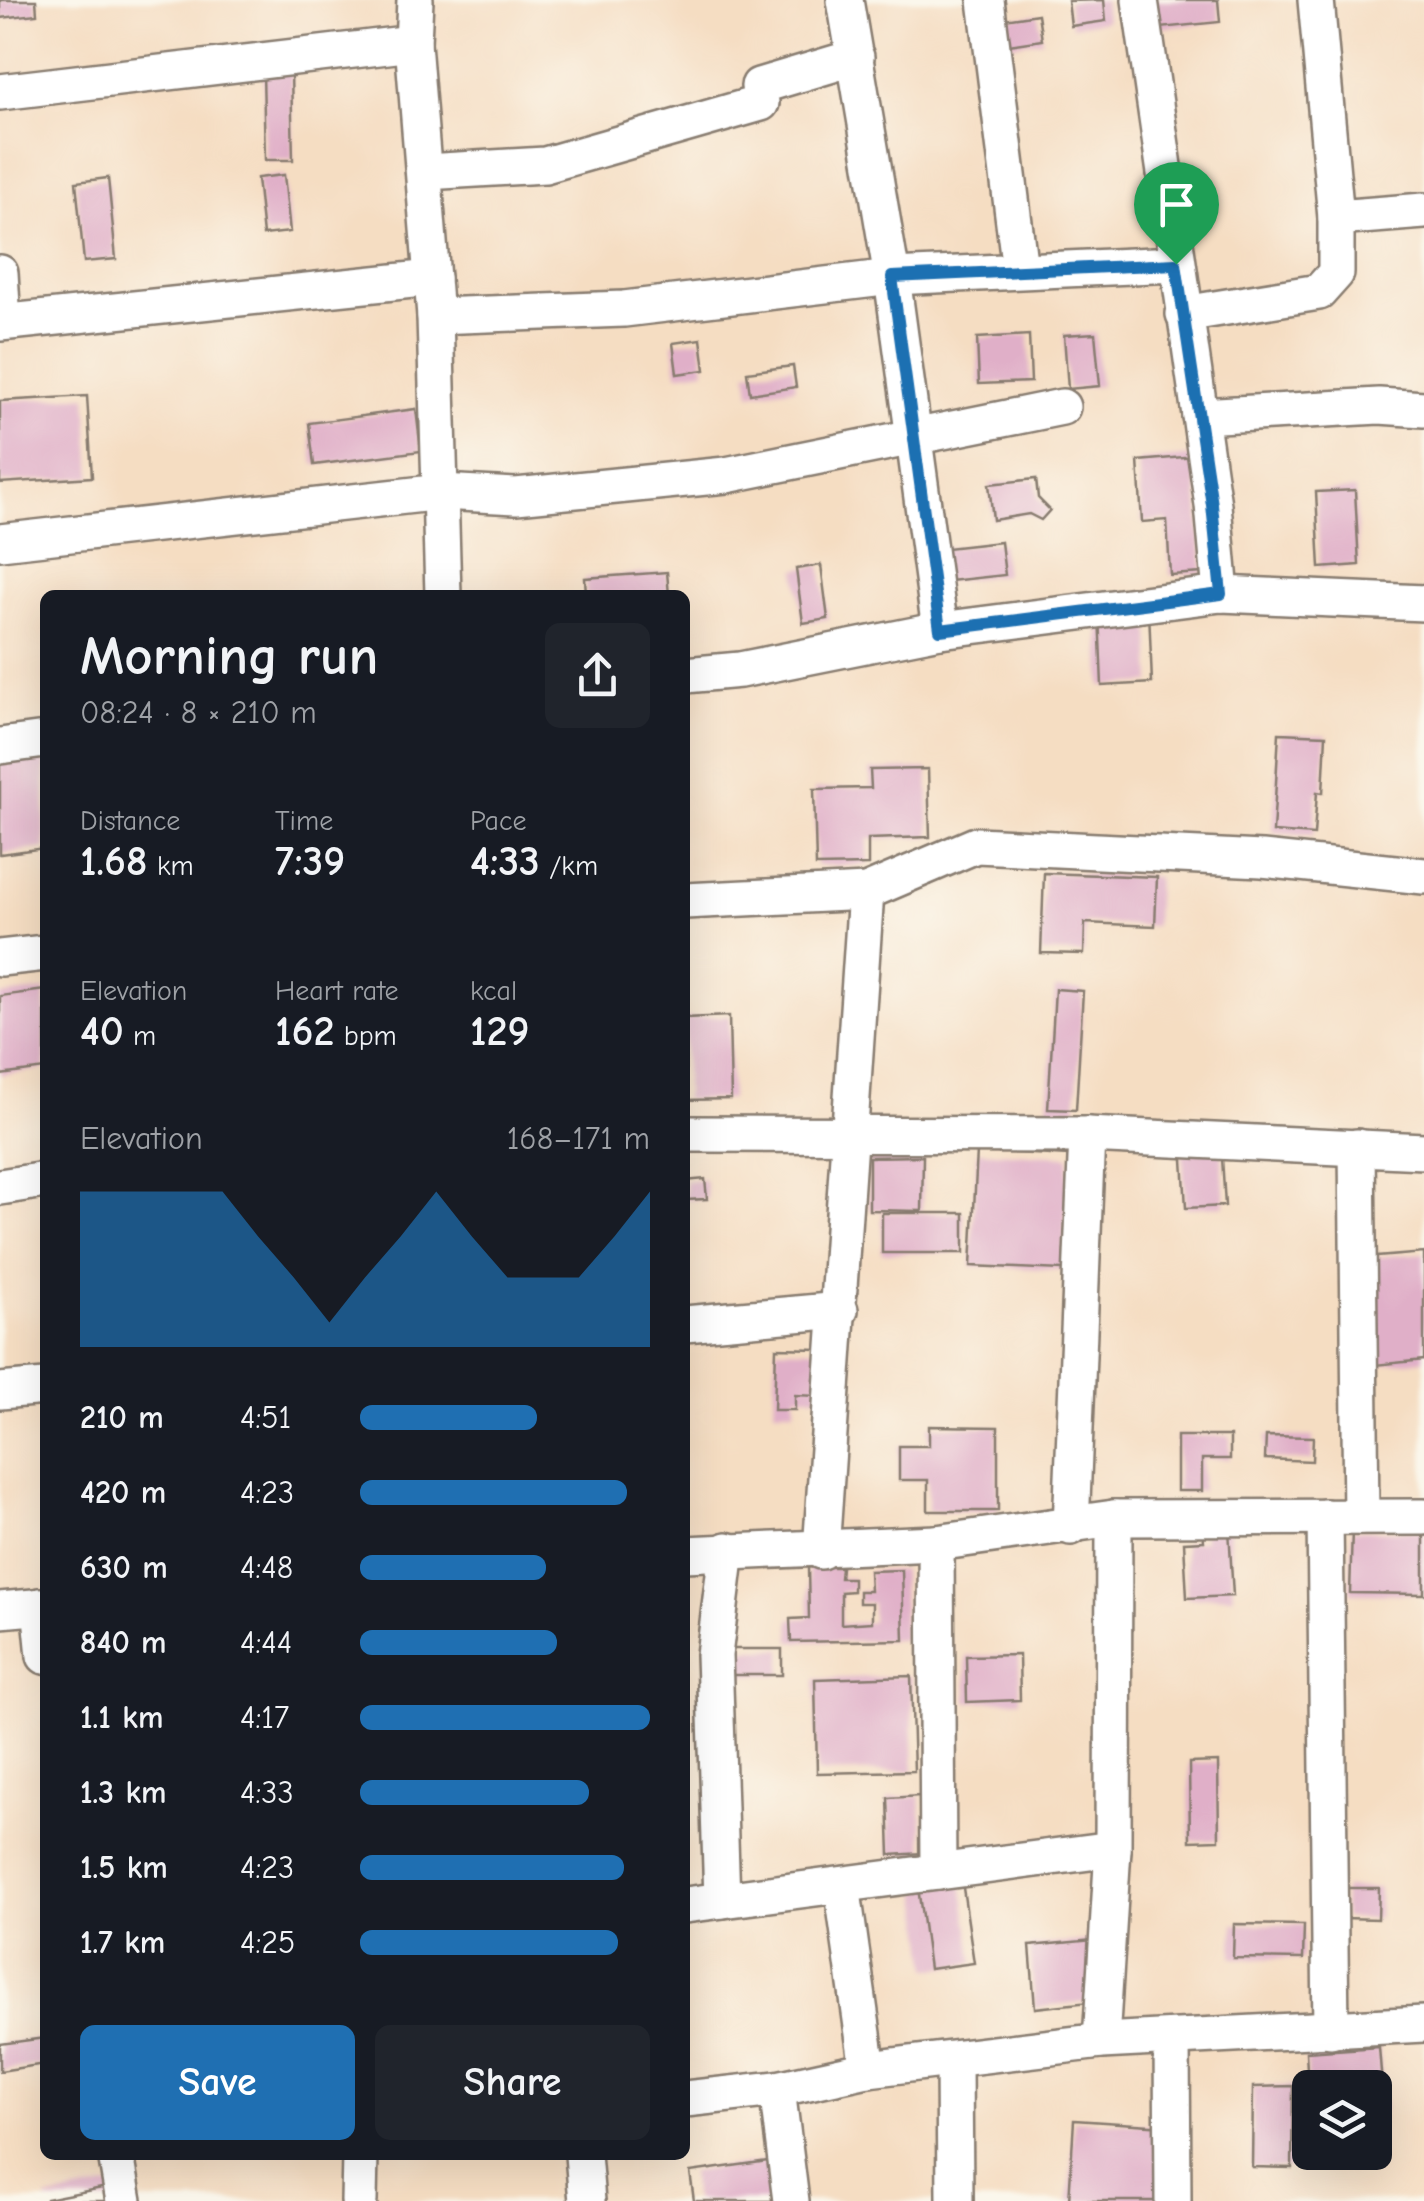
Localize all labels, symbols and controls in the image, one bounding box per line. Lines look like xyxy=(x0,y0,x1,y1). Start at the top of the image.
pin xyxy=(1134,162,1219,265)
icon: arrive xyxy=(1149,177,1204,232)
button: share xyxy=(545,623,650,728)
text: Morning run xyxy=(80,624,378,688)
text: 08:24 · 8 × 210 m xyxy=(80,694,317,731)
text: Distance xyxy=(80,805,180,837)
text: Time xyxy=(275,805,333,837)
text: Pace xyxy=(470,805,526,837)
text: 1.68 xyxy=(80,837,148,886)
text: 7:39 xyxy=(275,837,345,886)
text: 4:33 xyxy=(470,837,540,886)
text: km xyxy=(148,850,194,882)
text: /km xyxy=(540,850,598,882)
text: Elevation xyxy=(80,975,187,1007)
text: Heart rate xyxy=(275,975,398,1007)
text: kcal xyxy=(470,975,517,1007)
text: 40 xyxy=(80,1007,124,1056)
text: 162 xyxy=(275,1007,334,1056)
text: 129 xyxy=(470,1007,529,1056)
text: m xyxy=(124,1020,156,1052)
text: bpm xyxy=(334,1020,397,1052)
text: Elevation xyxy=(80,1120,203,1157)
text: 168–171 m xyxy=(507,1120,650,1157)
text: 210 m xyxy=(80,1399,164,1436)
text: 4:51 xyxy=(240,1399,291,1436)
text: 420 m xyxy=(80,1474,166,1511)
text: 4:23 xyxy=(240,1474,294,1511)
text: 630 m xyxy=(80,1549,168,1586)
text: 4:48 xyxy=(240,1549,293,1586)
text: 840 m xyxy=(80,1624,167,1661)
text: 4:44 xyxy=(240,1624,292,1661)
text: 1.1 km xyxy=(80,1699,163,1736)
text: 4:17 xyxy=(240,1699,289,1736)
text: 1.3 km xyxy=(80,1774,167,1811)
text: 4:33 xyxy=(240,1774,294,1811)
text: 1.5 km xyxy=(80,1849,168,1886)
text: 4:23 xyxy=(240,1849,294,1886)
text: 1.7 km xyxy=(80,1924,165,1961)
text: 4:25 xyxy=(240,1924,295,1961)
button: Save xyxy=(80,2025,355,2140)
button: Share xyxy=(375,2025,650,2140)
map controls xyxy=(1292,2070,1392,2170)
button: layers xyxy=(1292,2070,1392,2170)

